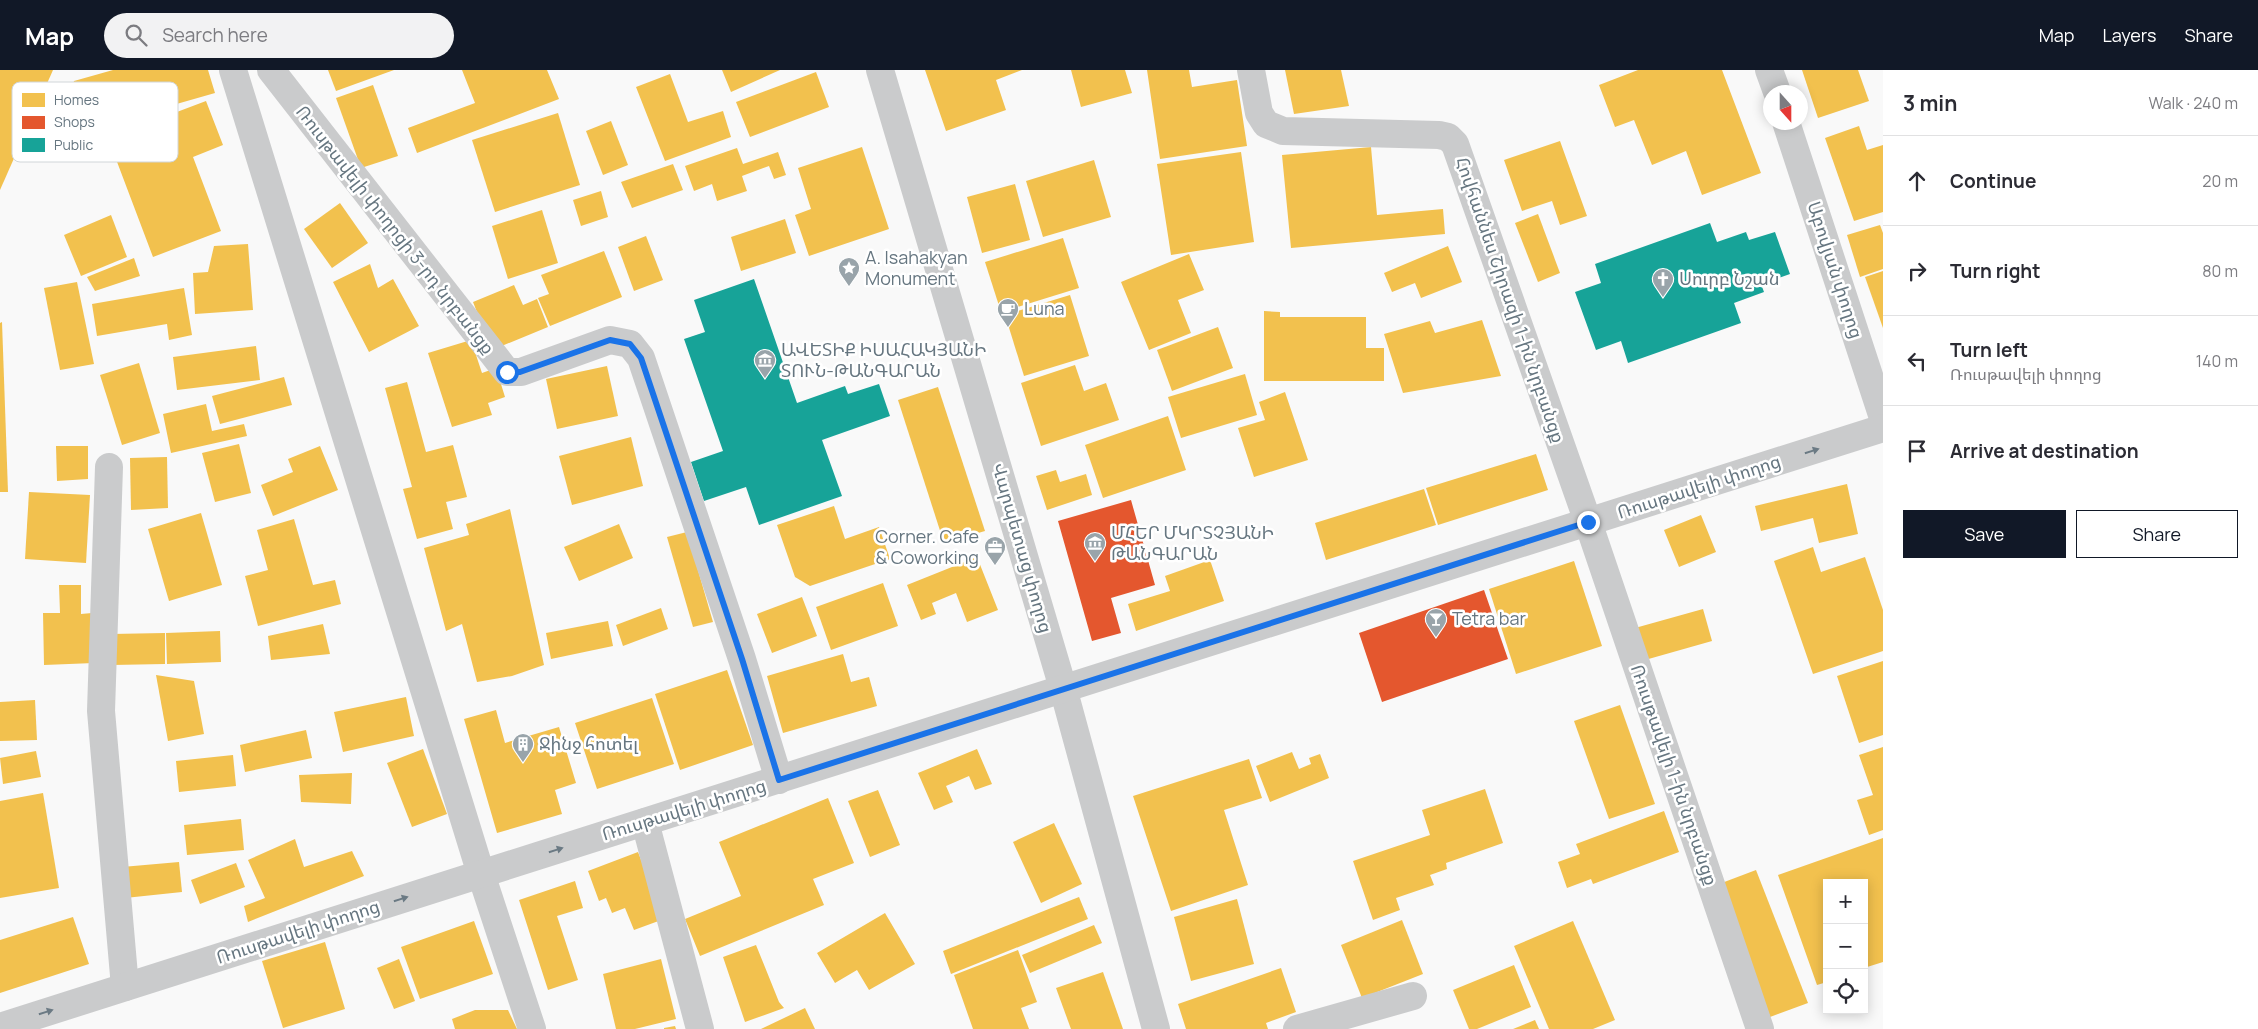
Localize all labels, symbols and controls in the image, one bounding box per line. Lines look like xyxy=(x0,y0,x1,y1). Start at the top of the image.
search box xyxy=(104,13,454,58)
text: Map xyxy=(25,19,74,52)
icon: search xyxy=(122,21,150,49)
text: Search here xyxy=(162,22,268,48)
text: Map xyxy=(2039,23,2074,47)
text: Layers xyxy=(2102,23,2156,47)
text: Share xyxy=(2184,23,2233,47)
legend xyxy=(12,82,178,162)
north arrow xyxy=(1763,85,1808,130)
text: 3 min xyxy=(1903,89,1957,117)
text: Homes xyxy=(54,90,99,109)
text: Walk · 240 m xyxy=(2148,92,2238,114)
street label: Ռուսթավելի փողոցի 3-րդ նրբանցք xyxy=(291,100,500,359)
text: Shops xyxy=(54,112,95,131)
text: Public xyxy=(54,135,94,154)
street label: Հովհաննես Շիրազի 1-ին նրբանցք xyxy=(1451,154,1571,446)
icon: ahead xyxy=(1903,167,1931,195)
text: Continue xyxy=(1950,168,2036,194)
text: 20 m xyxy=(2202,170,2238,192)
street label: Աբովյան փողոց xyxy=(1802,198,1869,341)
place label: A. Isahakyan Monument xyxy=(865,245,968,290)
place icon: A. Isahakyan Monument xyxy=(837,256,861,287)
icon: right xyxy=(1903,257,1931,285)
text: Turn right xyxy=(1950,258,2040,284)
text: 80 m xyxy=(2202,260,2238,282)
place label: Սուրբ Նշան xyxy=(1679,266,1780,290)
church icon: Սուրբ Նշան xyxy=(1651,267,1675,298)
place label: Luna xyxy=(1024,296,1065,320)
cafe icon: Luna xyxy=(996,297,1020,328)
place label: ԱՎԵՏԻՔ ԻՍԱՀԱԿՅԱՆԻ ՏՈՒՆ-ԹԱՆԳԱՐԱՆ xyxy=(781,337,987,382)
text: Turn left xyxy=(1950,337,2028,363)
icon: left xyxy=(1903,347,1931,375)
museum icon: ԱՎԵՏԻՔ ԻՍԱՀԱԿՅԱՆԻ ՏՈՒՆ-ԹԱՆԳԱՐԱՆ xyxy=(753,348,777,379)
text: 140 m xyxy=(2196,350,2238,372)
route start xyxy=(496,361,519,384)
text: Ռուսթավելի փողոց xyxy=(1950,363,2102,385)
icon: arrive xyxy=(1903,437,1931,465)
text: Arrive at destination xyxy=(1950,438,2139,464)
one-way arrow xyxy=(1805,447,1820,455)
street label: Ռուսթավելի փողոց xyxy=(1614,448,1784,524)
street label: Վարպետաց փողոց xyxy=(987,460,1059,636)
button: Save xyxy=(1903,510,2066,558)
button: Share xyxy=(2076,510,2238,558)
route end xyxy=(1577,511,1600,534)
place label: ՄՀԵՐ ՄԿՐՏՉՅԱՆԻ ԹԱՆԳԱՐԱՆ xyxy=(1111,520,1274,565)
place label: Corner. Cafe & Coworking xyxy=(875,524,979,569)
museum icon: ՄՀԵՐ ՄԿՐՏՉՅԱՆԻ ԹԱՆԳԱՐԱՆ xyxy=(1083,531,1107,562)
office icon: Corner. Cafe & Coworking xyxy=(983,535,1007,566)
place label: Tetra bar xyxy=(1452,606,1526,630)
bar icon: Tetra bar xyxy=(1424,607,1448,638)
street label: Ռուսթավելի 1-ին նրբանցք xyxy=(1626,661,1724,888)
place label: Ջինջ հոտել xyxy=(539,731,639,755)
building icon: Ջինջ հոտել xyxy=(511,732,535,763)
street label: Ռուսթավելի փողոց xyxy=(599,773,769,845)
one-way arrow xyxy=(549,846,564,854)
map controls xyxy=(1823,879,1868,1014)
button: + xyxy=(1823,879,1868,924)
street label: Ռուսթավելի փողոց xyxy=(213,893,383,969)
one-way arrow xyxy=(394,895,409,903)
button: − xyxy=(1823,924,1868,969)
button: locate xyxy=(1823,969,1868,1014)
one-way arrow xyxy=(39,1008,54,1016)

